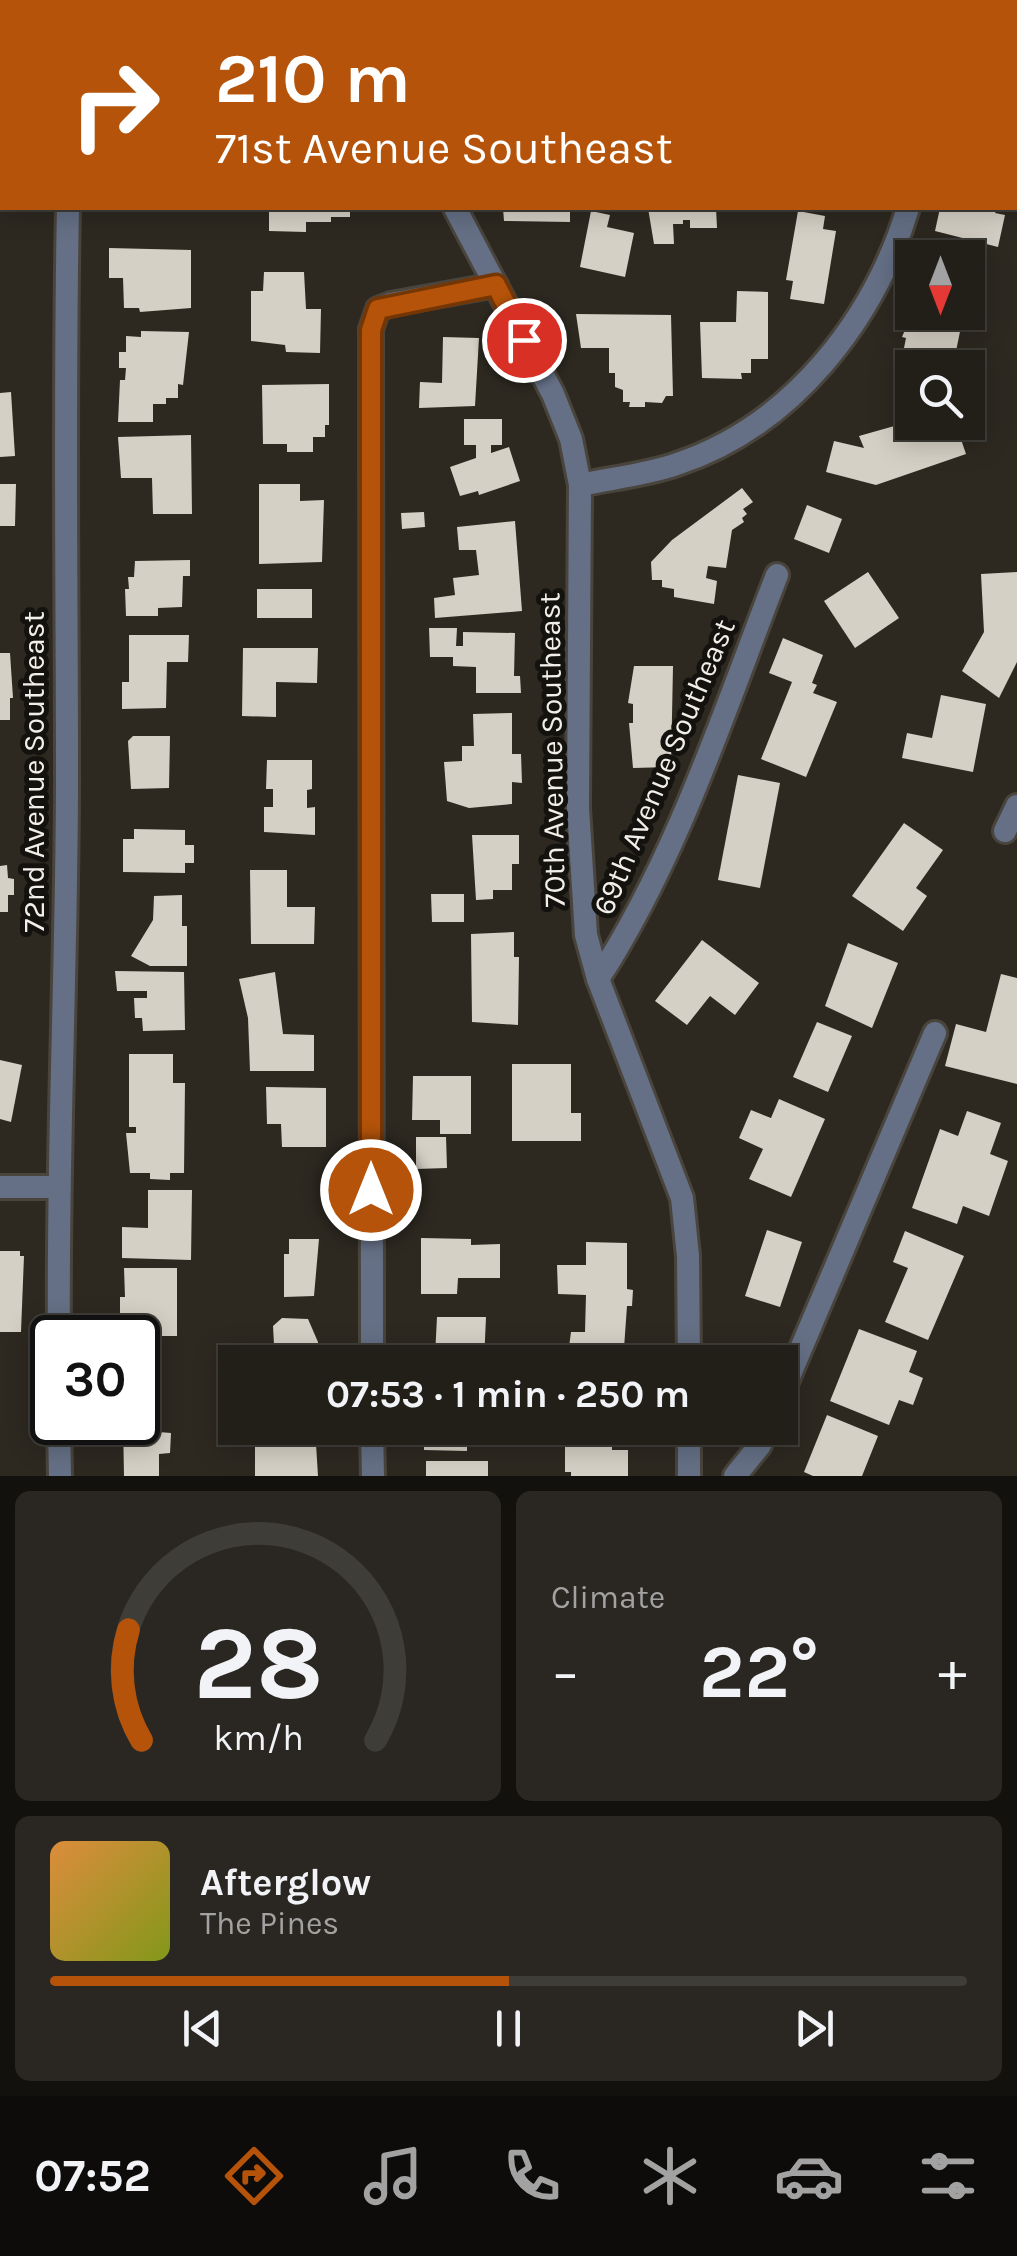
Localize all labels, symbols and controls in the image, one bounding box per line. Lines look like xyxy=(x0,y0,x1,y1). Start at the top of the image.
text: 210 m xyxy=(215,38,411,120)
icon: right xyxy=(50,40,180,170)
text: 71st Avenue Southeast xyxy=(215,122,673,174)
north arrow xyxy=(895,240,985,330)
map controls xyxy=(895,240,985,440)
pin xyxy=(482,298,567,383)
icon: arrive xyxy=(497,313,552,368)
button: search xyxy=(895,350,985,440)
street label: 70th Avenue Southeast xyxy=(531,592,573,908)
street label: 72nd Avenue Southeast xyxy=(16,611,52,933)
street label: 69th Avenue Southeast xyxy=(585,614,743,920)
position arrow xyxy=(319,1138,423,1242)
speed limit sign: 30 xyxy=(30,1315,160,1445)
text: 07:53 · 1 min · 250 m xyxy=(326,1372,690,1417)
text: Climate xyxy=(551,1579,665,1616)
text: 28 xyxy=(193,1603,323,1724)
text: 22° xyxy=(699,1628,819,1716)
text: − xyxy=(551,1640,580,1704)
text: + xyxy=(938,1640,967,1704)
text: km/h xyxy=(213,1717,303,1759)
text: Afterglow xyxy=(200,1860,371,1905)
text: The Pines xyxy=(200,1905,339,1942)
icon: previous xyxy=(175,2001,230,2056)
icon: pause xyxy=(481,2001,536,2056)
icon: next xyxy=(787,2001,842,2056)
icon: directions xyxy=(219,2141,289,2211)
icon: music xyxy=(358,2141,428,2211)
icon: phone xyxy=(497,2141,567,2211)
icon: climate xyxy=(635,2141,705,2211)
icon: car xyxy=(774,2141,844,2211)
icon: filters xyxy=(913,2141,983,2211)
text: 07:52 xyxy=(34,2150,151,2202)

